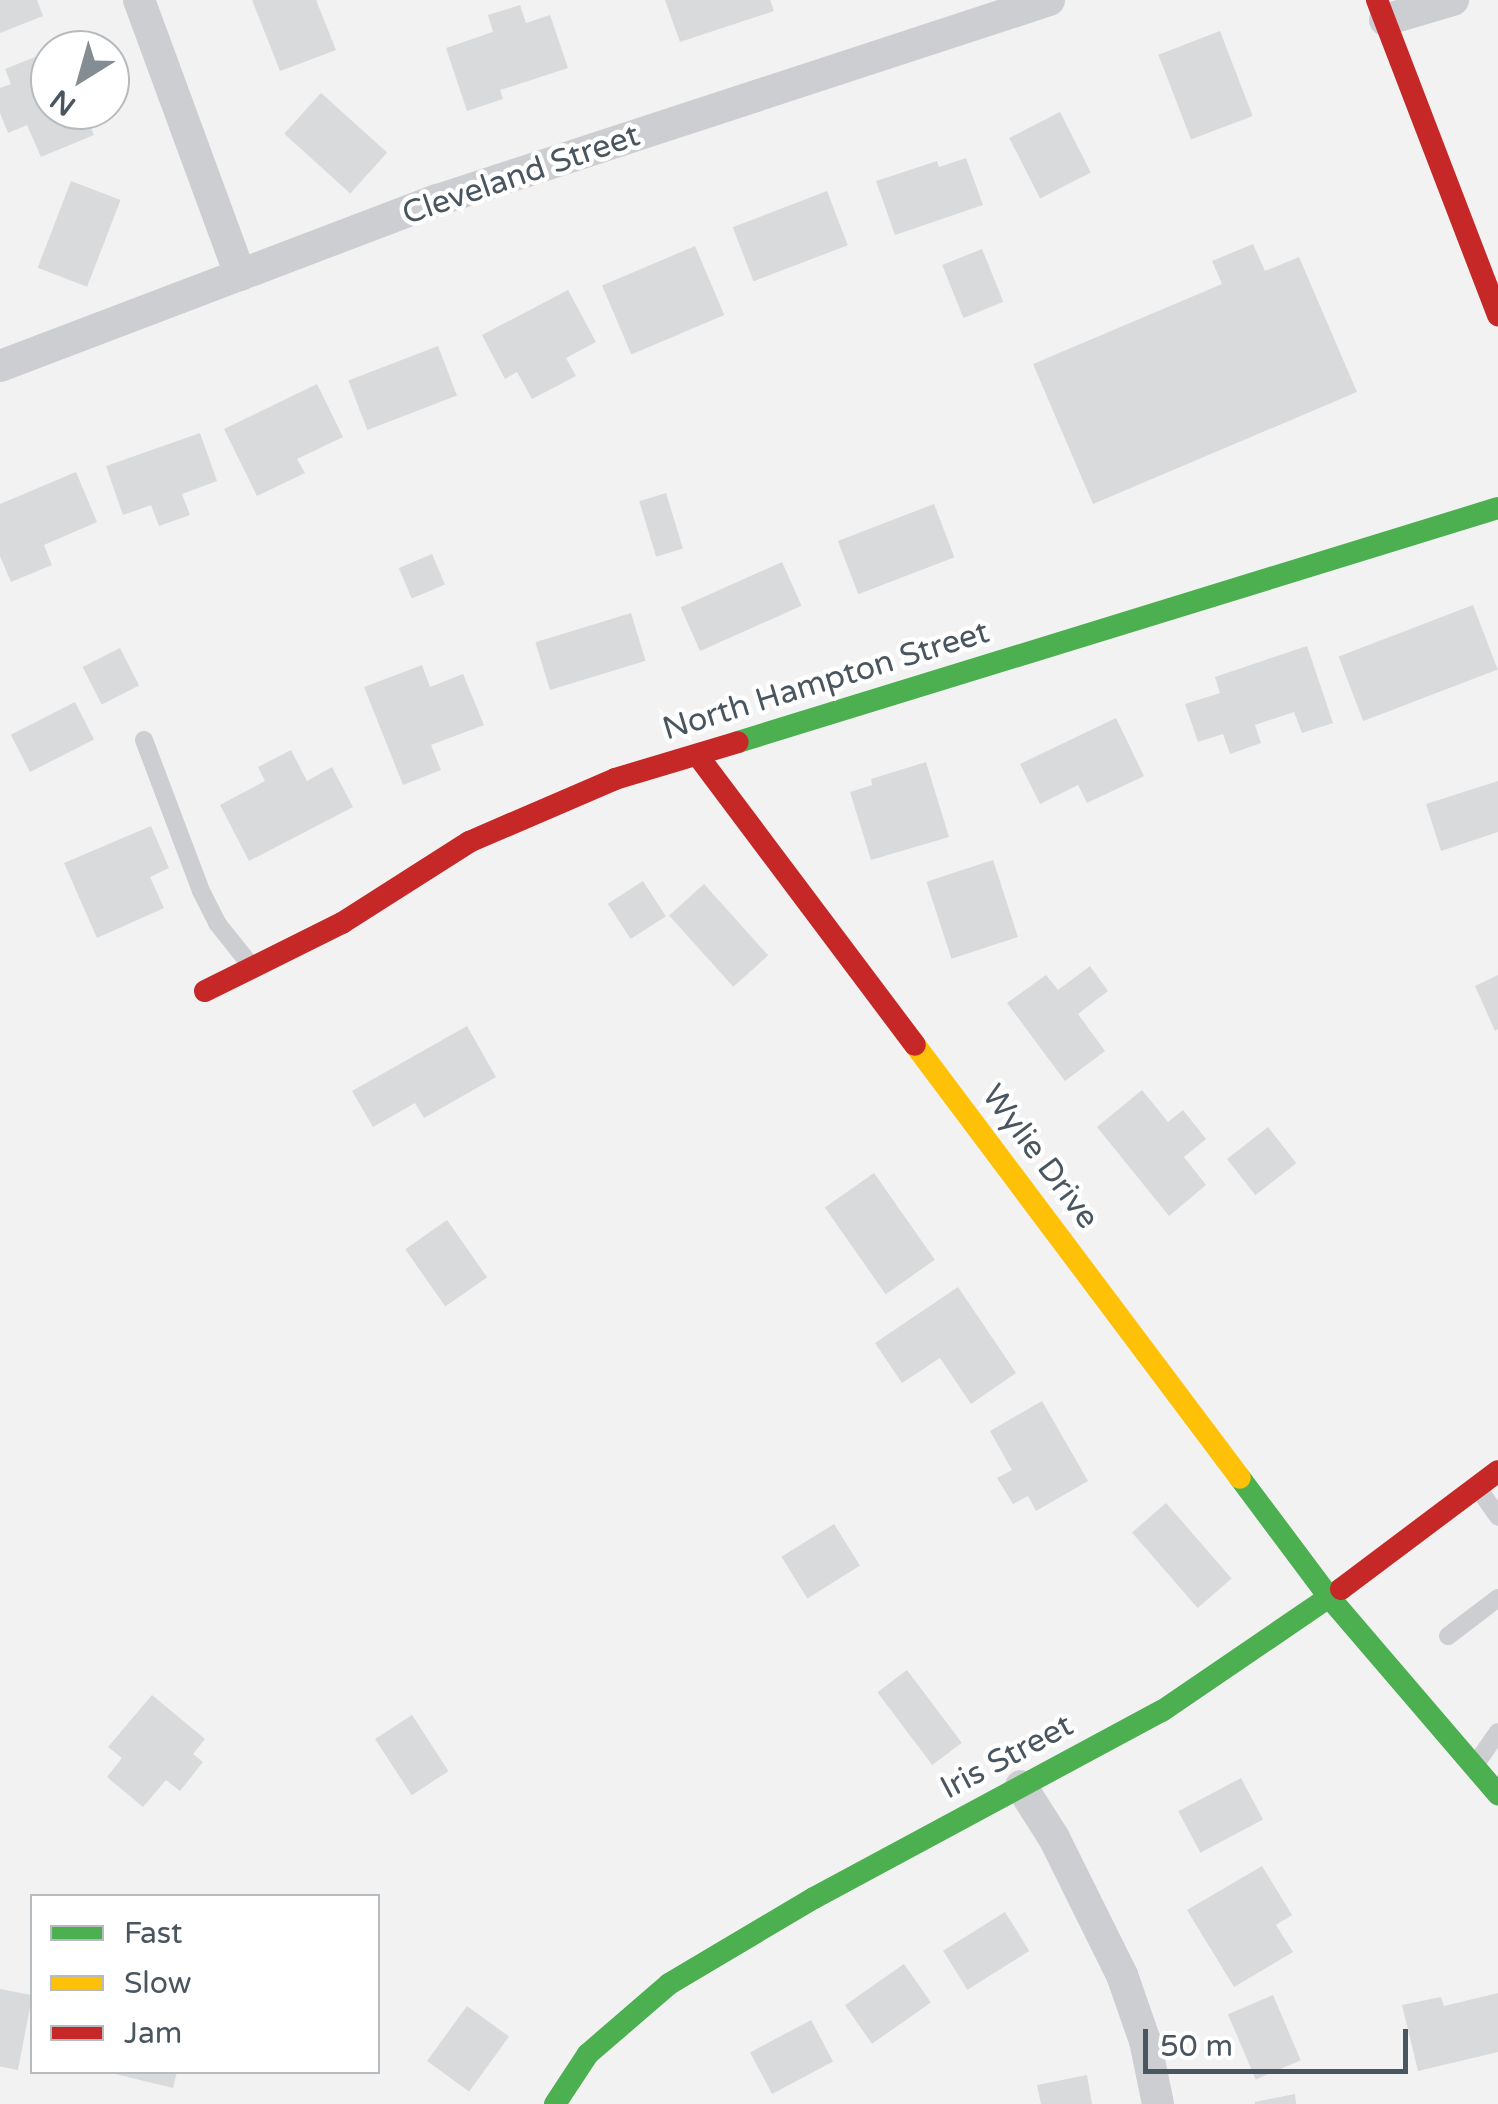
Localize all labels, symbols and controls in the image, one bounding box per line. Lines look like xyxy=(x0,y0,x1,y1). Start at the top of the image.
north arrow xyxy=(30,30,130,130)
text: N xyxy=(44,82,82,123)
street label: Cleveland Street xyxy=(397,116,645,234)
street label: North Hampton Street xyxy=(658,613,994,749)
street label: Wylie Drive xyxy=(973,1077,1107,1237)
street label: Iris Street xyxy=(934,1706,1080,1808)
legend xyxy=(30,1894,380,2074)
text: Fast xyxy=(124,1915,183,1952)
text: Slow xyxy=(124,1965,192,2002)
scale bar xyxy=(1148,2009,1413,2071)
text: Jam xyxy=(124,2015,182,2052)
text: 50 m xyxy=(1160,2028,1233,2065)

